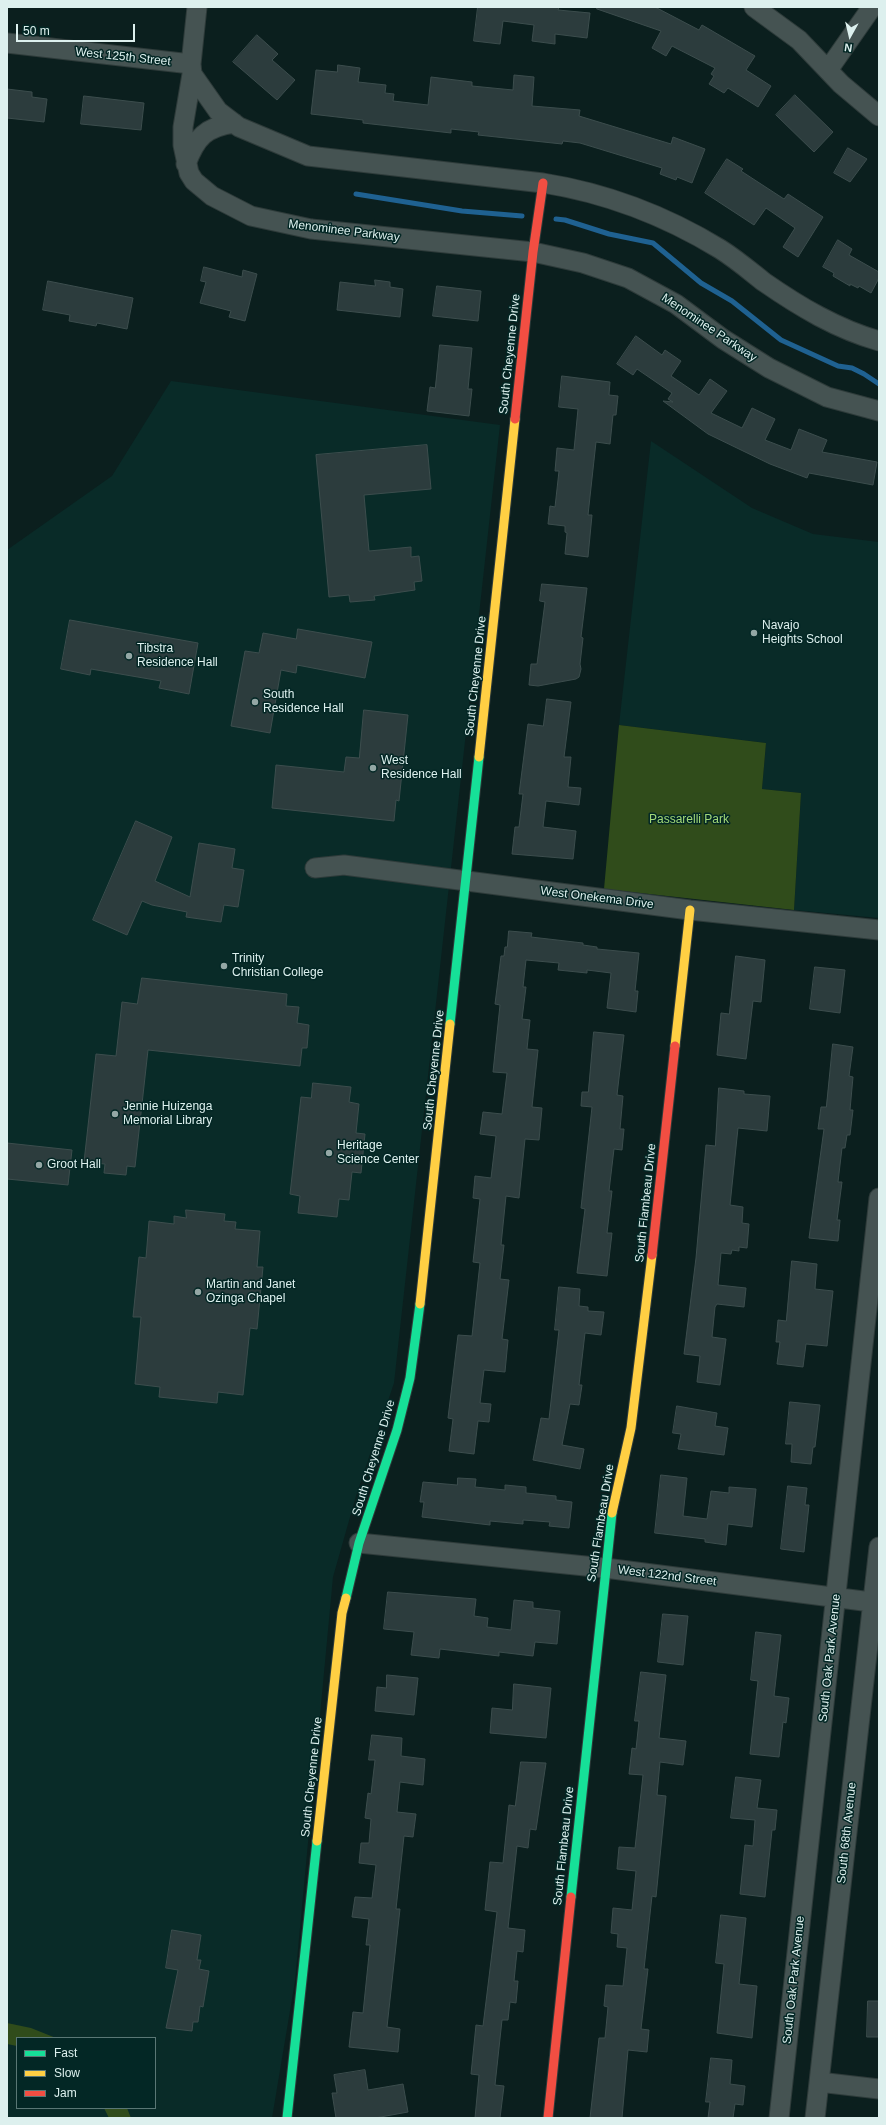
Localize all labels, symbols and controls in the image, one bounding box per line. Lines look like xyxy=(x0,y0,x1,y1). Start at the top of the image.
scale bar xyxy=(18,16,137,42)
north arrow xyxy=(830,16,870,56)
text: 50 m xyxy=(23,24,50,38)
text: N xyxy=(844,41,853,54)
street label: West 125th Street xyxy=(75,45,171,69)
street label: Menominee Parkway xyxy=(288,217,400,245)
street label: Menominee Parkway xyxy=(659,291,759,365)
street label: South Cheyenne Drive xyxy=(497,293,523,415)
street label: South Cheyenne Drive xyxy=(463,615,489,737)
place label: Navajo Heights School xyxy=(762,619,843,647)
marker: Navajo Heights School xyxy=(749,628,759,638)
place label: Tibstra Residence Hall xyxy=(137,642,218,670)
marker: Tibstra Residence Hall xyxy=(124,651,134,661)
place label: South Residence Hall xyxy=(263,688,344,716)
marker: South Residence Hall xyxy=(250,697,260,707)
place label: West Residence Hall xyxy=(381,754,462,782)
marker: West Residence Hall xyxy=(368,763,378,773)
park label: Passarelli Park xyxy=(649,813,729,827)
street label: West Onekema Drive xyxy=(540,884,654,912)
place label: Trinity Christian College xyxy=(232,952,323,980)
marker: Trinity Christian College xyxy=(219,961,229,971)
street label: South Cheyenne Drive xyxy=(421,1009,447,1131)
place label: Jennie Huizenga Memorial Library xyxy=(123,1100,212,1128)
marker: Jennie Huizenga Memorial Library xyxy=(110,1109,120,1119)
place label: Heritage Science Center xyxy=(337,1139,419,1167)
street label: South Flambeau Drive xyxy=(633,1143,659,1263)
marker: Heritage Science Center xyxy=(324,1148,334,1158)
place label: Groot Hall xyxy=(47,1158,101,1172)
marker: Groot Hall xyxy=(34,1160,44,1170)
place label: Martin and Janet Ozinga Chapel xyxy=(206,1278,295,1306)
marker: Martin and Janet Ozinga Chapel xyxy=(193,1287,203,1297)
street label: South Cheyenne Drive xyxy=(349,1398,399,1518)
street label: South Flambeau Drive xyxy=(585,1463,617,1583)
street label: West 122nd Street xyxy=(617,1563,717,1589)
street label: South Oak Park Avenue xyxy=(816,1593,844,1723)
street label: South Cheyenne Drive xyxy=(299,1716,325,1838)
street label: South 68th Avenue xyxy=(835,1782,859,1884)
street label: South Flambeau Drive xyxy=(551,1786,577,1906)
street label: South Oak Park Avenue xyxy=(780,1915,808,2045)
legend xyxy=(16,2037,156,2109)
text: Fast xyxy=(54,2046,77,2060)
text: Slow xyxy=(54,2066,80,2080)
text: Jam xyxy=(54,2086,77,2100)

